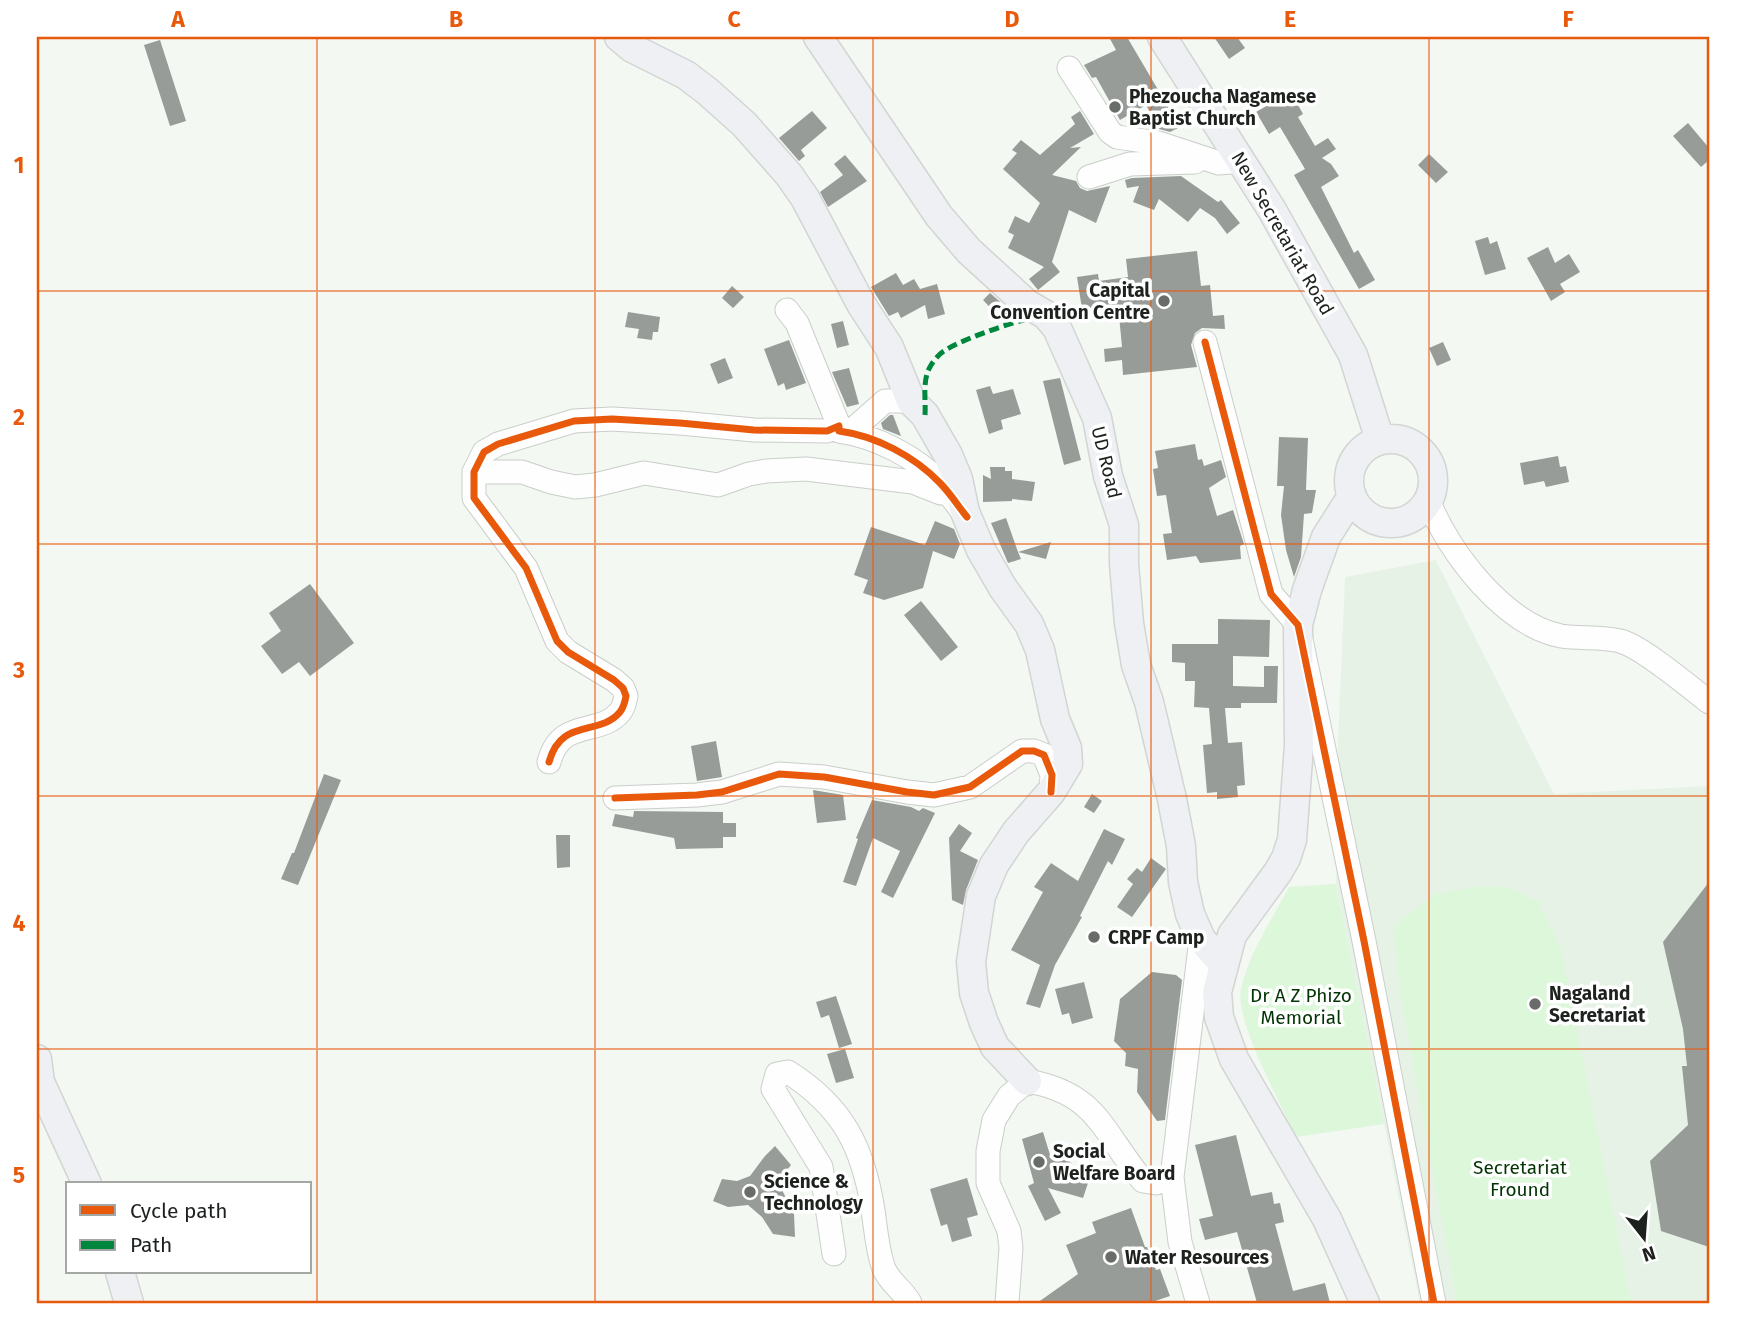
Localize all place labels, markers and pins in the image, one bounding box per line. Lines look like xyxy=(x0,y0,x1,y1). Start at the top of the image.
place label: Phezoucha Nagamese Baptist Church xyxy=(1129,85,1316,130)
marker: Phezoucha Nagamese Baptist Church xyxy=(1107,99,1123,115)
place label: Capital Convention Centre xyxy=(990,279,1150,324)
marker: Capital Convention Centre xyxy=(1156,293,1172,309)
place label: CRPF Camp xyxy=(1108,926,1204,949)
marker: CRPF Camp xyxy=(1086,929,1102,945)
place label: Nagaland Secretariat xyxy=(1549,982,1646,1027)
marker: Nagaland Secretariat xyxy=(1527,996,1543,1012)
place label: Social Welfare Board xyxy=(1053,1140,1175,1185)
marker: Social Welfare Board xyxy=(1031,1154,1047,1170)
place label: Science & Technology xyxy=(764,1170,863,1215)
marker: Science & Technology xyxy=(742,1184,758,1200)
place label: Water Resources xyxy=(1125,1246,1269,1269)
marker: Water Resources xyxy=(1103,1249,1119,1265)

